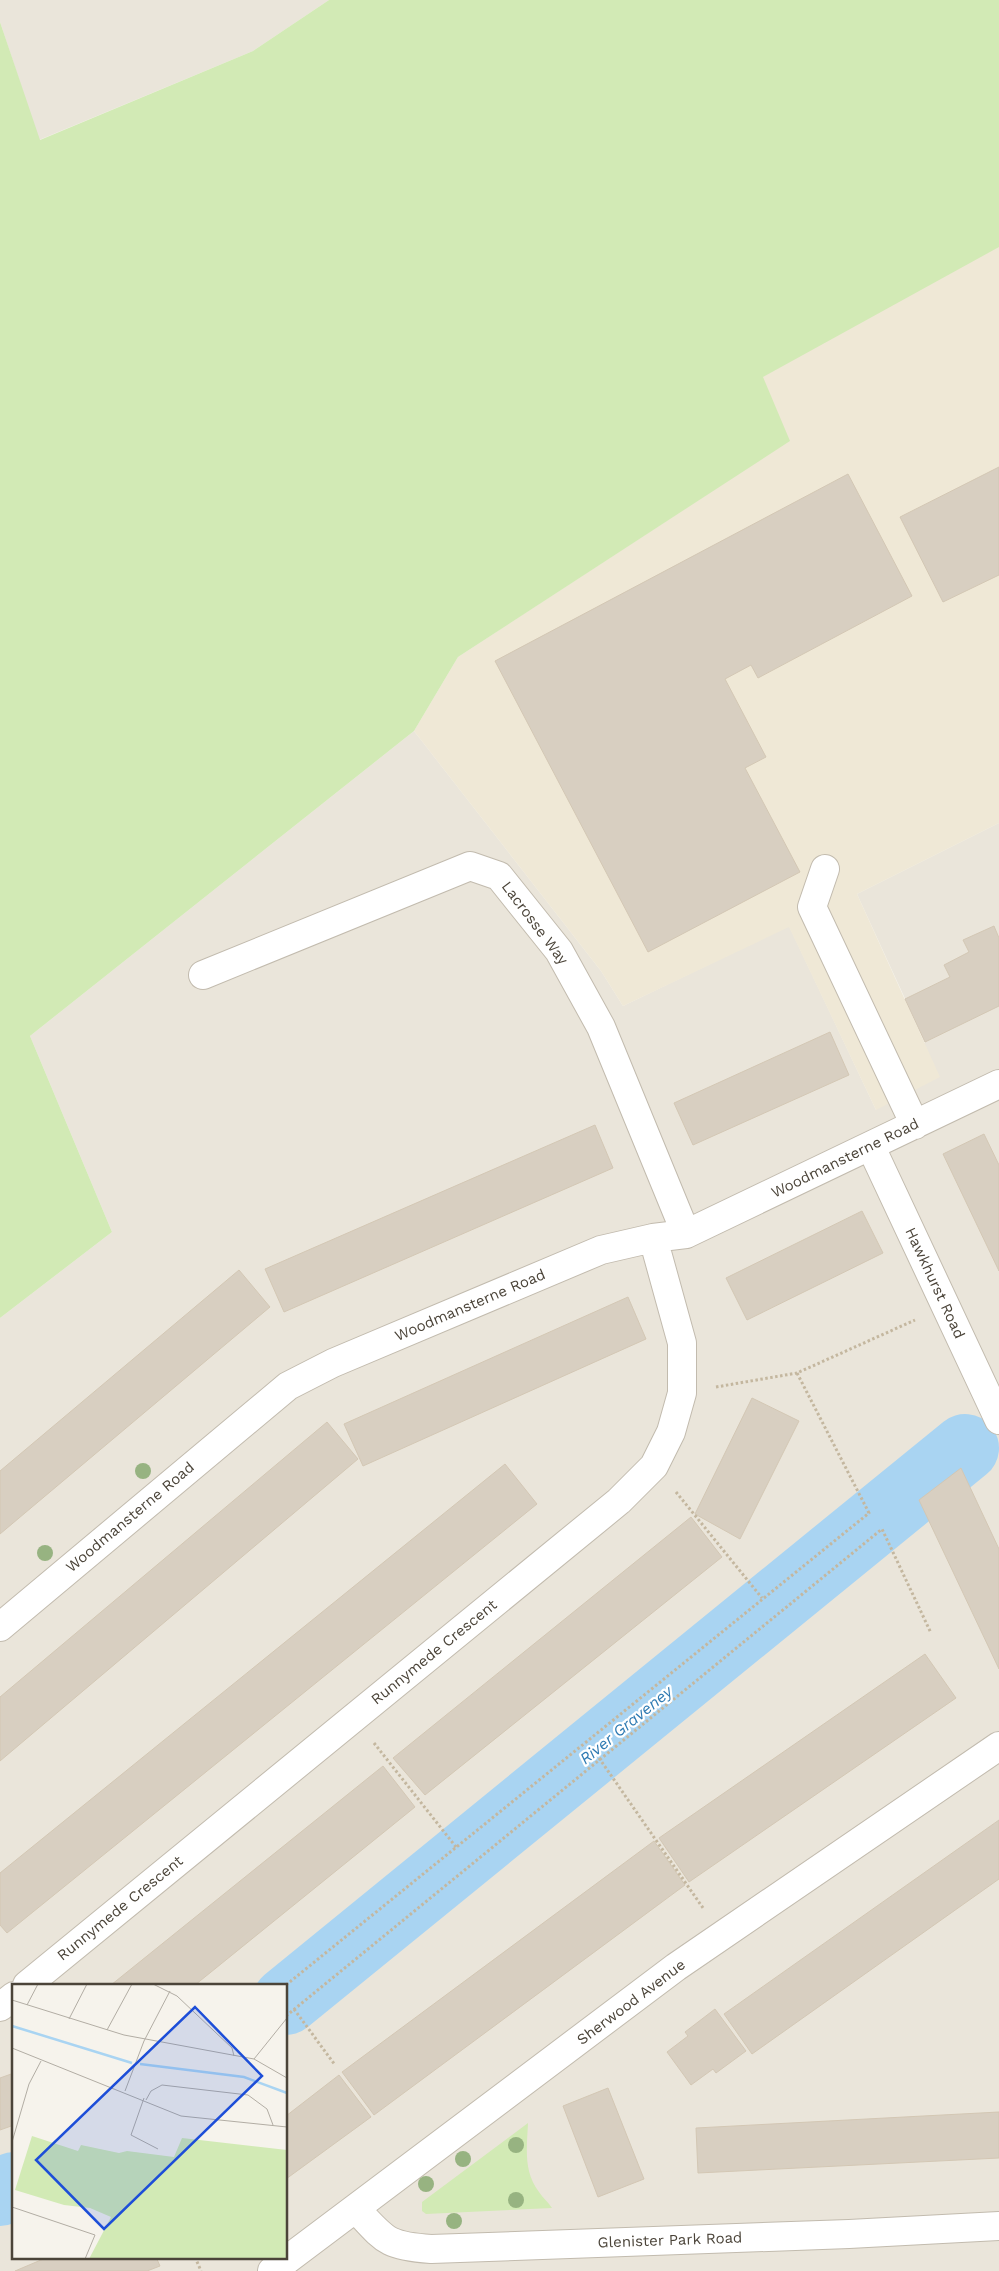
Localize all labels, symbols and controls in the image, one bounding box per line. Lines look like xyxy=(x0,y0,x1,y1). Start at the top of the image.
street label: Lacrosse Way xyxy=(498,878,572,968)
street label: Woodmansterne Road xyxy=(768,1114,922,1202)
street label: Hawkhurst Road xyxy=(901,1225,969,1341)
street label: Woodmansterne Road xyxy=(392,1265,548,1345)
street label: Woodmansterne Road xyxy=(62,1458,198,1576)
street label: Runnymede Crescent xyxy=(368,1595,501,1708)
water label: River Graveney xyxy=(576,1681,677,1768)
street label: Runnymede Crescent xyxy=(54,1851,187,1964)
street label: Sherwood Avenue xyxy=(573,1955,689,2049)
inset map xyxy=(12,1984,288,2258)
street label: Glenister Park Road xyxy=(597,2228,743,2252)

